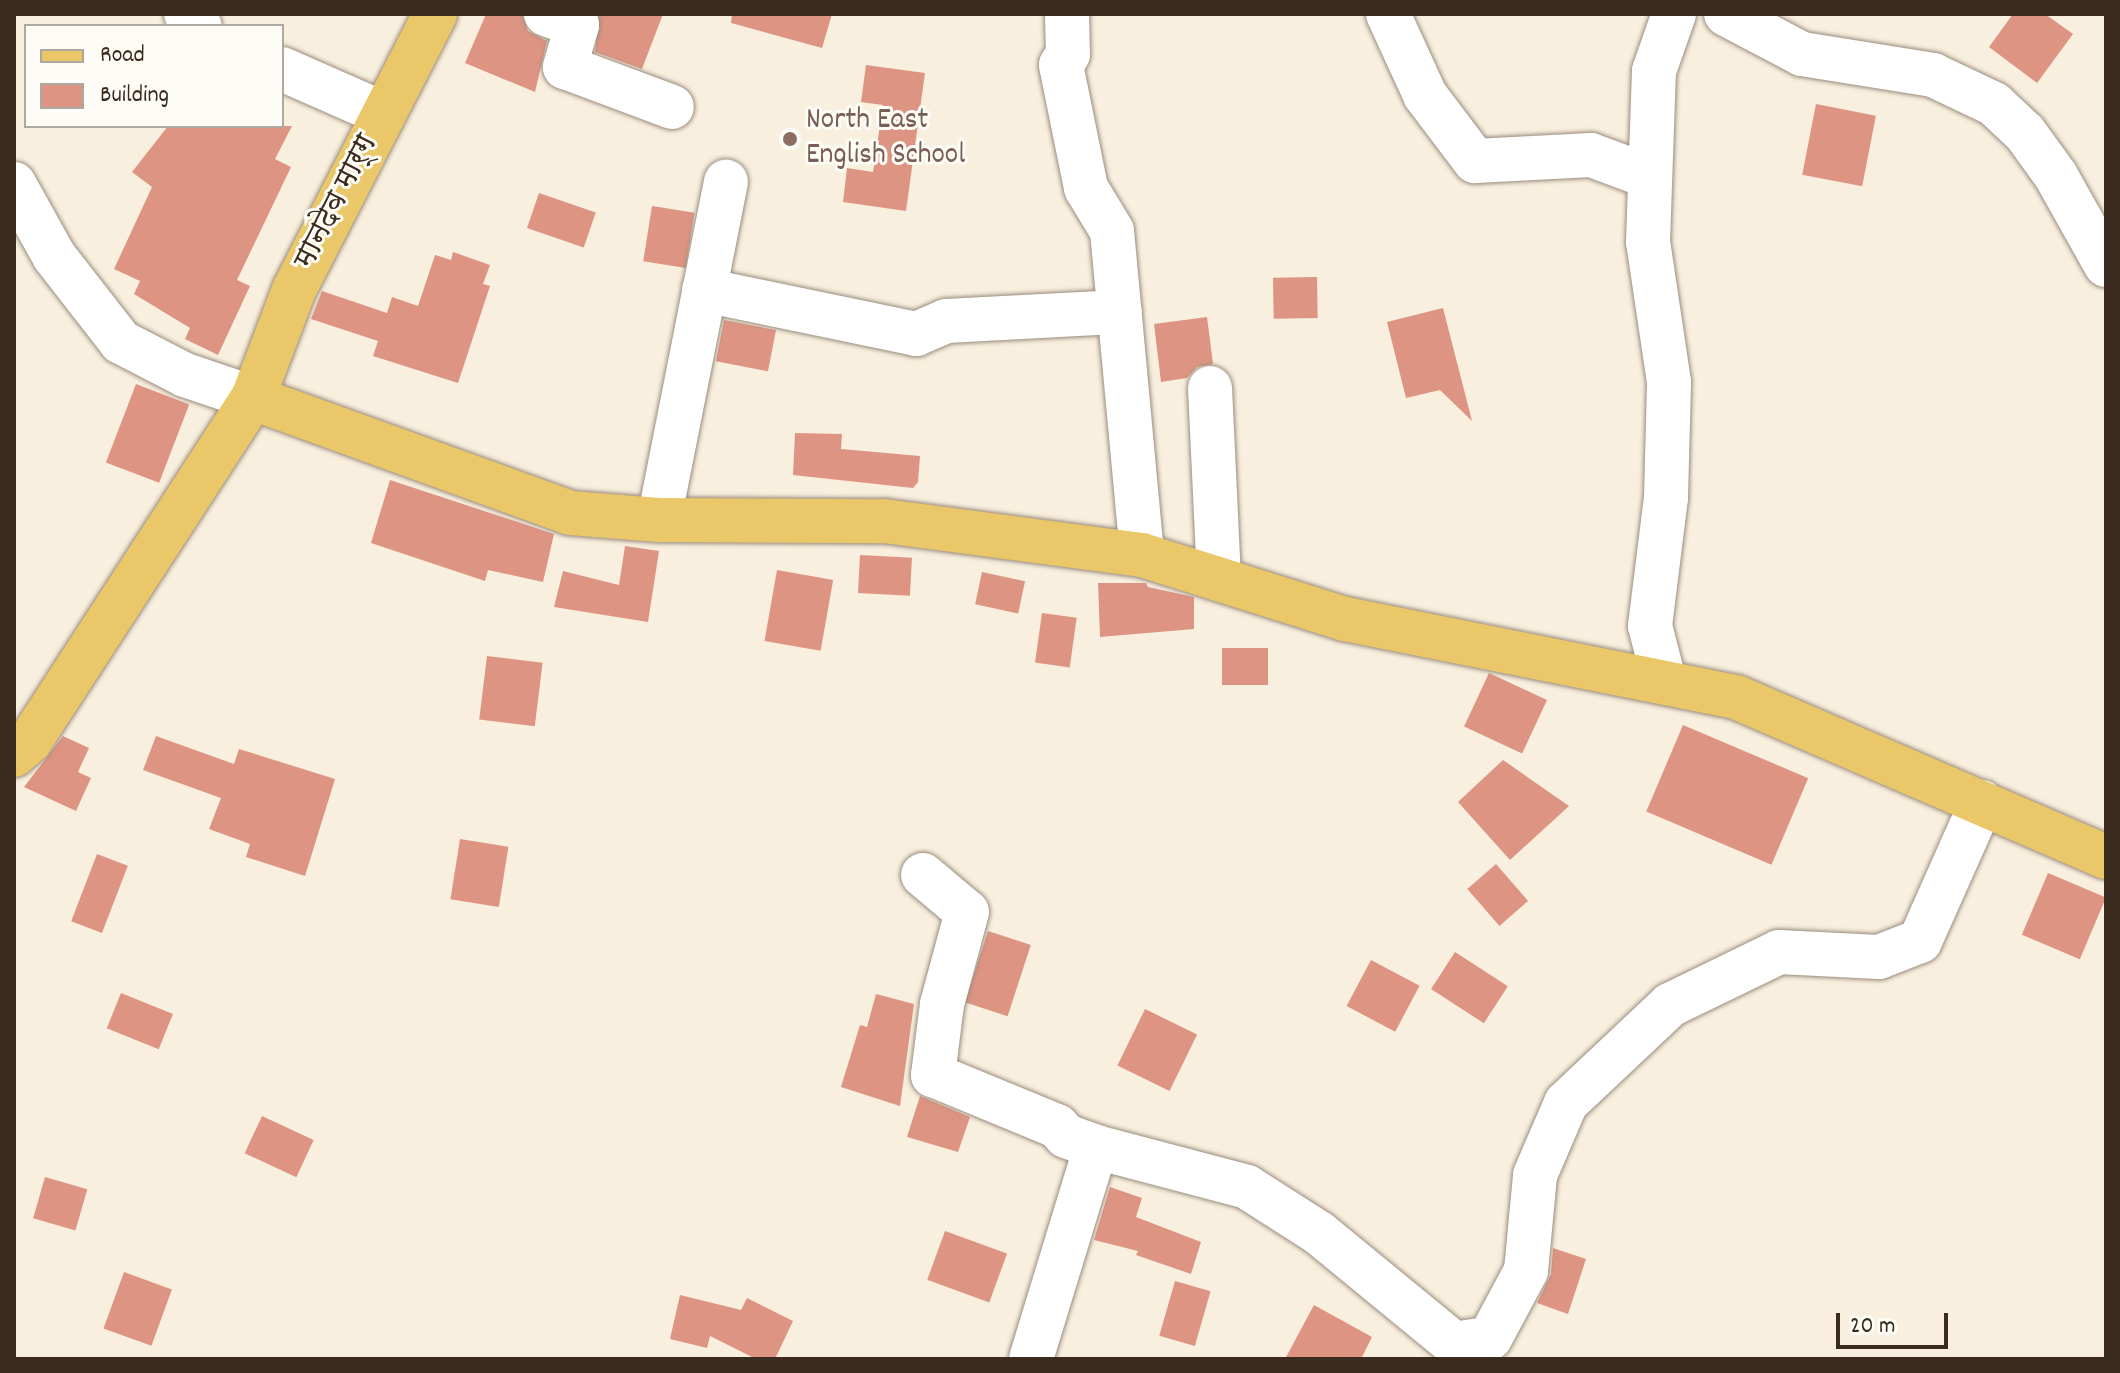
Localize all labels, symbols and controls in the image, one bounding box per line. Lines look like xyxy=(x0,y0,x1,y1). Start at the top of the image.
legend xyxy=(24,24,284,128)
text: Road xyxy=(100,39,145,73)
text: Building xyxy=(100,79,169,113)
place label: North East English School xyxy=(806,104,965,174)
street label: मानदेव मार्ग xyxy=(289,130,387,276)
marker: North East English School xyxy=(781,130,799,148)
scale bar xyxy=(1840,1297,1952,1347)
text: 20 m xyxy=(1850,1310,1896,1344)

